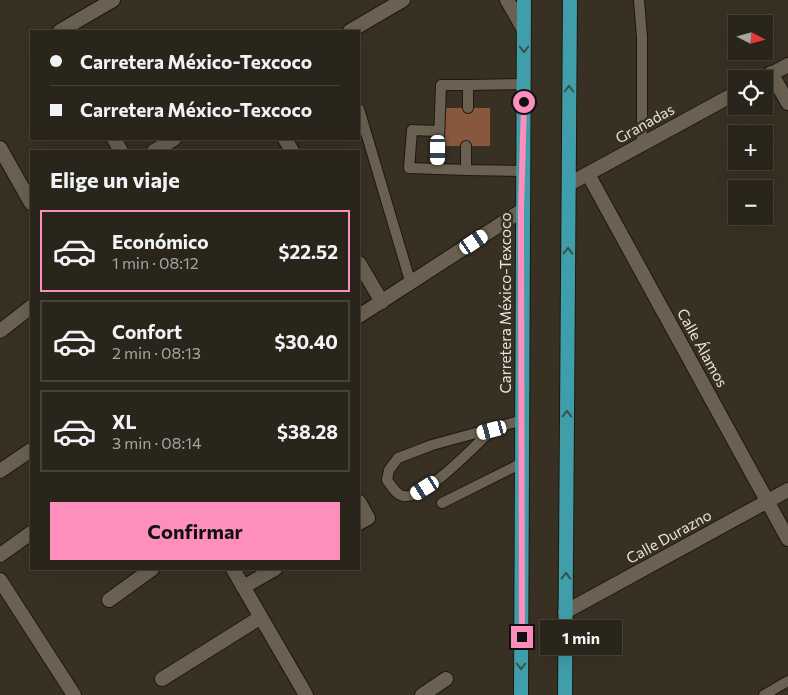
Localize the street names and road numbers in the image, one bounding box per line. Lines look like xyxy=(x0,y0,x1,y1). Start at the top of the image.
street label: Granadas xyxy=(612,100,677,147)
street label: Carretera México-Texcoco xyxy=(496,213,514,393)
street label: Calle Álamos xyxy=(674,305,733,390)
street label: Calle Durazno xyxy=(623,505,714,567)

